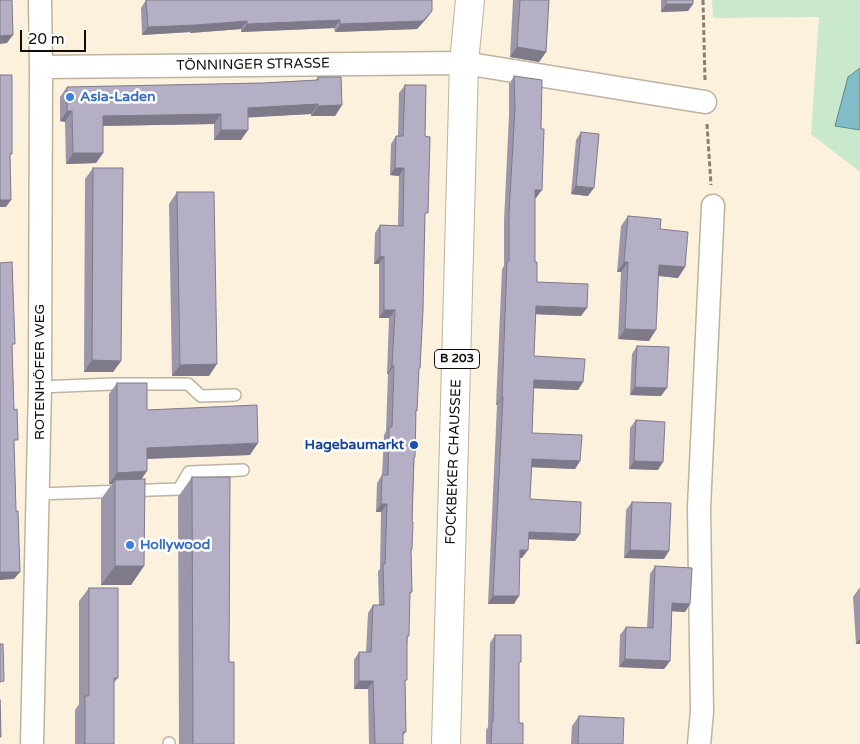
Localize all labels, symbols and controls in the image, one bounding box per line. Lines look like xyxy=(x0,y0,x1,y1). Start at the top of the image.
scale bar xyxy=(22,20,89,52)
text: 20 m xyxy=(28,30,65,48)
street label: TÖNNINGER STRASSE xyxy=(176,55,330,75)
place label: Asia-Laden xyxy=(80,89,155,105)
marker: Asia-Laden xyxy=(64,91,76,103)
street label: ROTENHÖFER WEG xyxy=(32,304,48,440)
road number: B 203 xyxy=(434,349,480,368)
street label: FOCKBEKER CHAUSSEE xyxy=(443,379,465,545)
place label: Hagebaumarkt xyxy=(305,437,404,453)
marker: Hagebaumarkt xyxy=(408,439,420,451)
place label: Hollywood xyxy=(140,537,210,553)
marker: Hollywood xyxy=(124,539,136,551)

